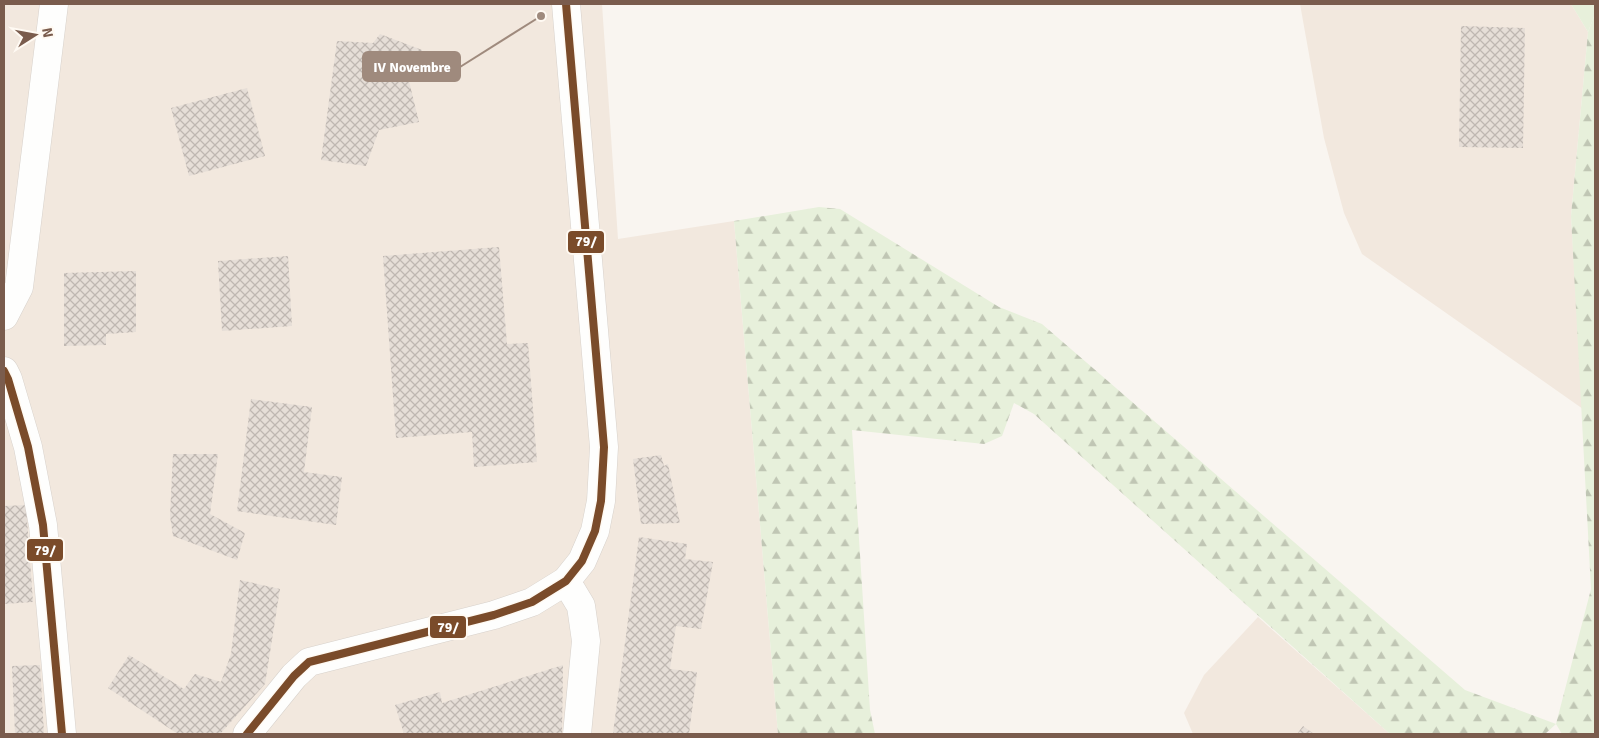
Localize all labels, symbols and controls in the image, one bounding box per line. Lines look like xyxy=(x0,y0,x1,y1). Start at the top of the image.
north arrow xyxy=(10,10,60,60)
text: N xyxy=(38,26,57,39)
callout: IV Novembre xyxy=(363,52,460,81)
text: IV Novembre xyxy=(373,59,451,76)
line badge: 79/ xyxy=(567,230,605,254)
text: 79/ xyxy=(575,233,597,250)
line badge: 79/ xyxy=(26,538,64,562)
text: 79/ xyxy=(34,542,56,559)
line badge: 79/ xyxy=(429,615,467,639)
text: 79/ xyxy=(437,619,459,636)

